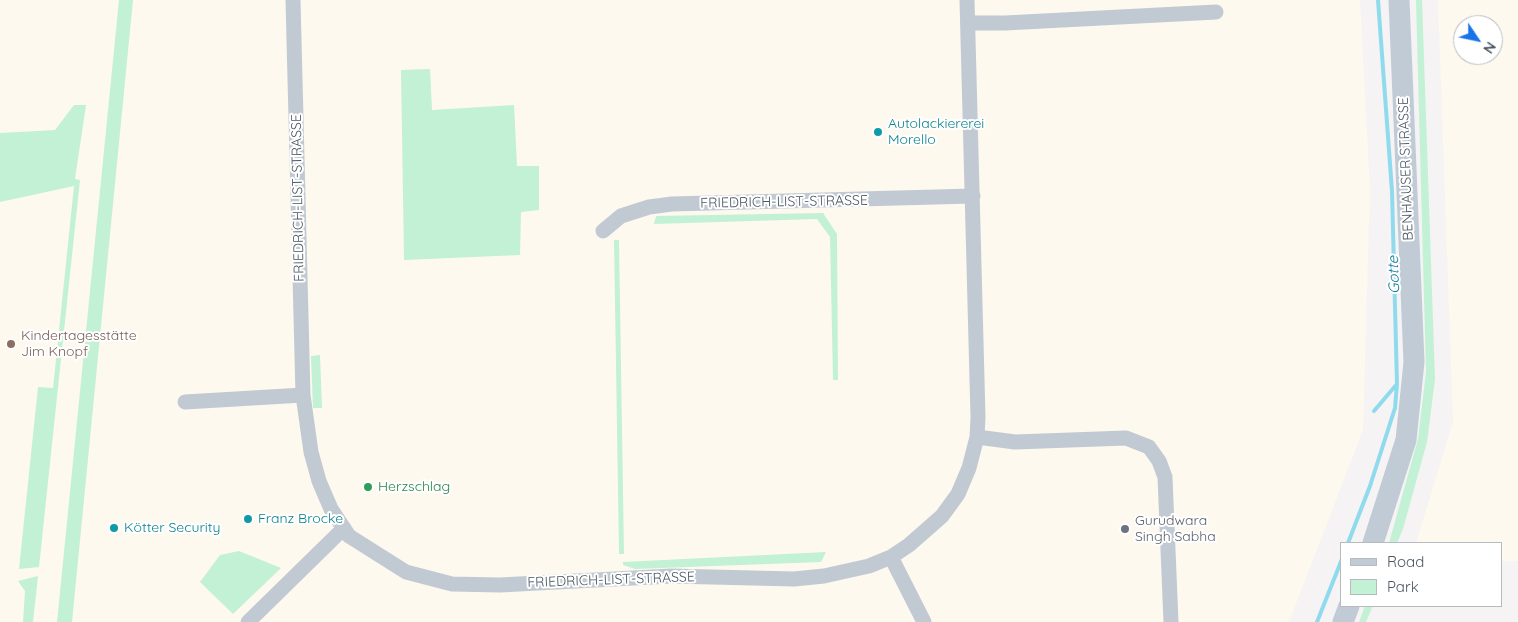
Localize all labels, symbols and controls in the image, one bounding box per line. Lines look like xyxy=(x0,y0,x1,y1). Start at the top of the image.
north arrow xyxy=(1453,15,1503,65)
text: N xyxy=(1479,39,1500,57)
street label: BENHAUSER STRASSE xyxy=(1395,97,1417,241)
street label: FRIEDRICH-LIST-STRASSE xyxy=(288,114,308,282)
place label: Autolackiererei Morello xyxy=(888,116,984,148)
marker: Autolackiererei Morello xyxy=(872,126,884,138)
street label: FRIEDRICH-LIST-STRASSE xyxy=(700,192,868,212)
water label: Gotte xyxy=(1384,256,1404,294)
place label: Kindertagesstätte Jim Knopf xyxy=(21,328,137,361)
marker: Kindertagesstätte Jim Knopf xyxy=(5,338,17,350)
place label: Herzschlag xyxy=(378,479,450,495)
marker: Herzschlag xyxy=(362,481,374,493)
place label: Franz Brocke xyxy=(258,511,343,527)
marker: Franz Brocke xyxy=(242,513,254,525)
place label: Gurudwara Singh Sabha xyxy=(1135,513,1216,546)
place label: Kötter Security xyxy=(124,520,221,536)
marker: Kötter Security xyxy=(108,522,120,534)
marker: Gurudwara Singh Sabha xyxy=(1119,523,1131,535)
legend xyxy=(1340,542,1503,607)
text: Road xyxy=(1387,552,1424,571)
street label: FRIEDRICH-LIST-STRASSE xyxy=(527,569,695,591)
text: Park xyxy=(1387,577,1419,596)

